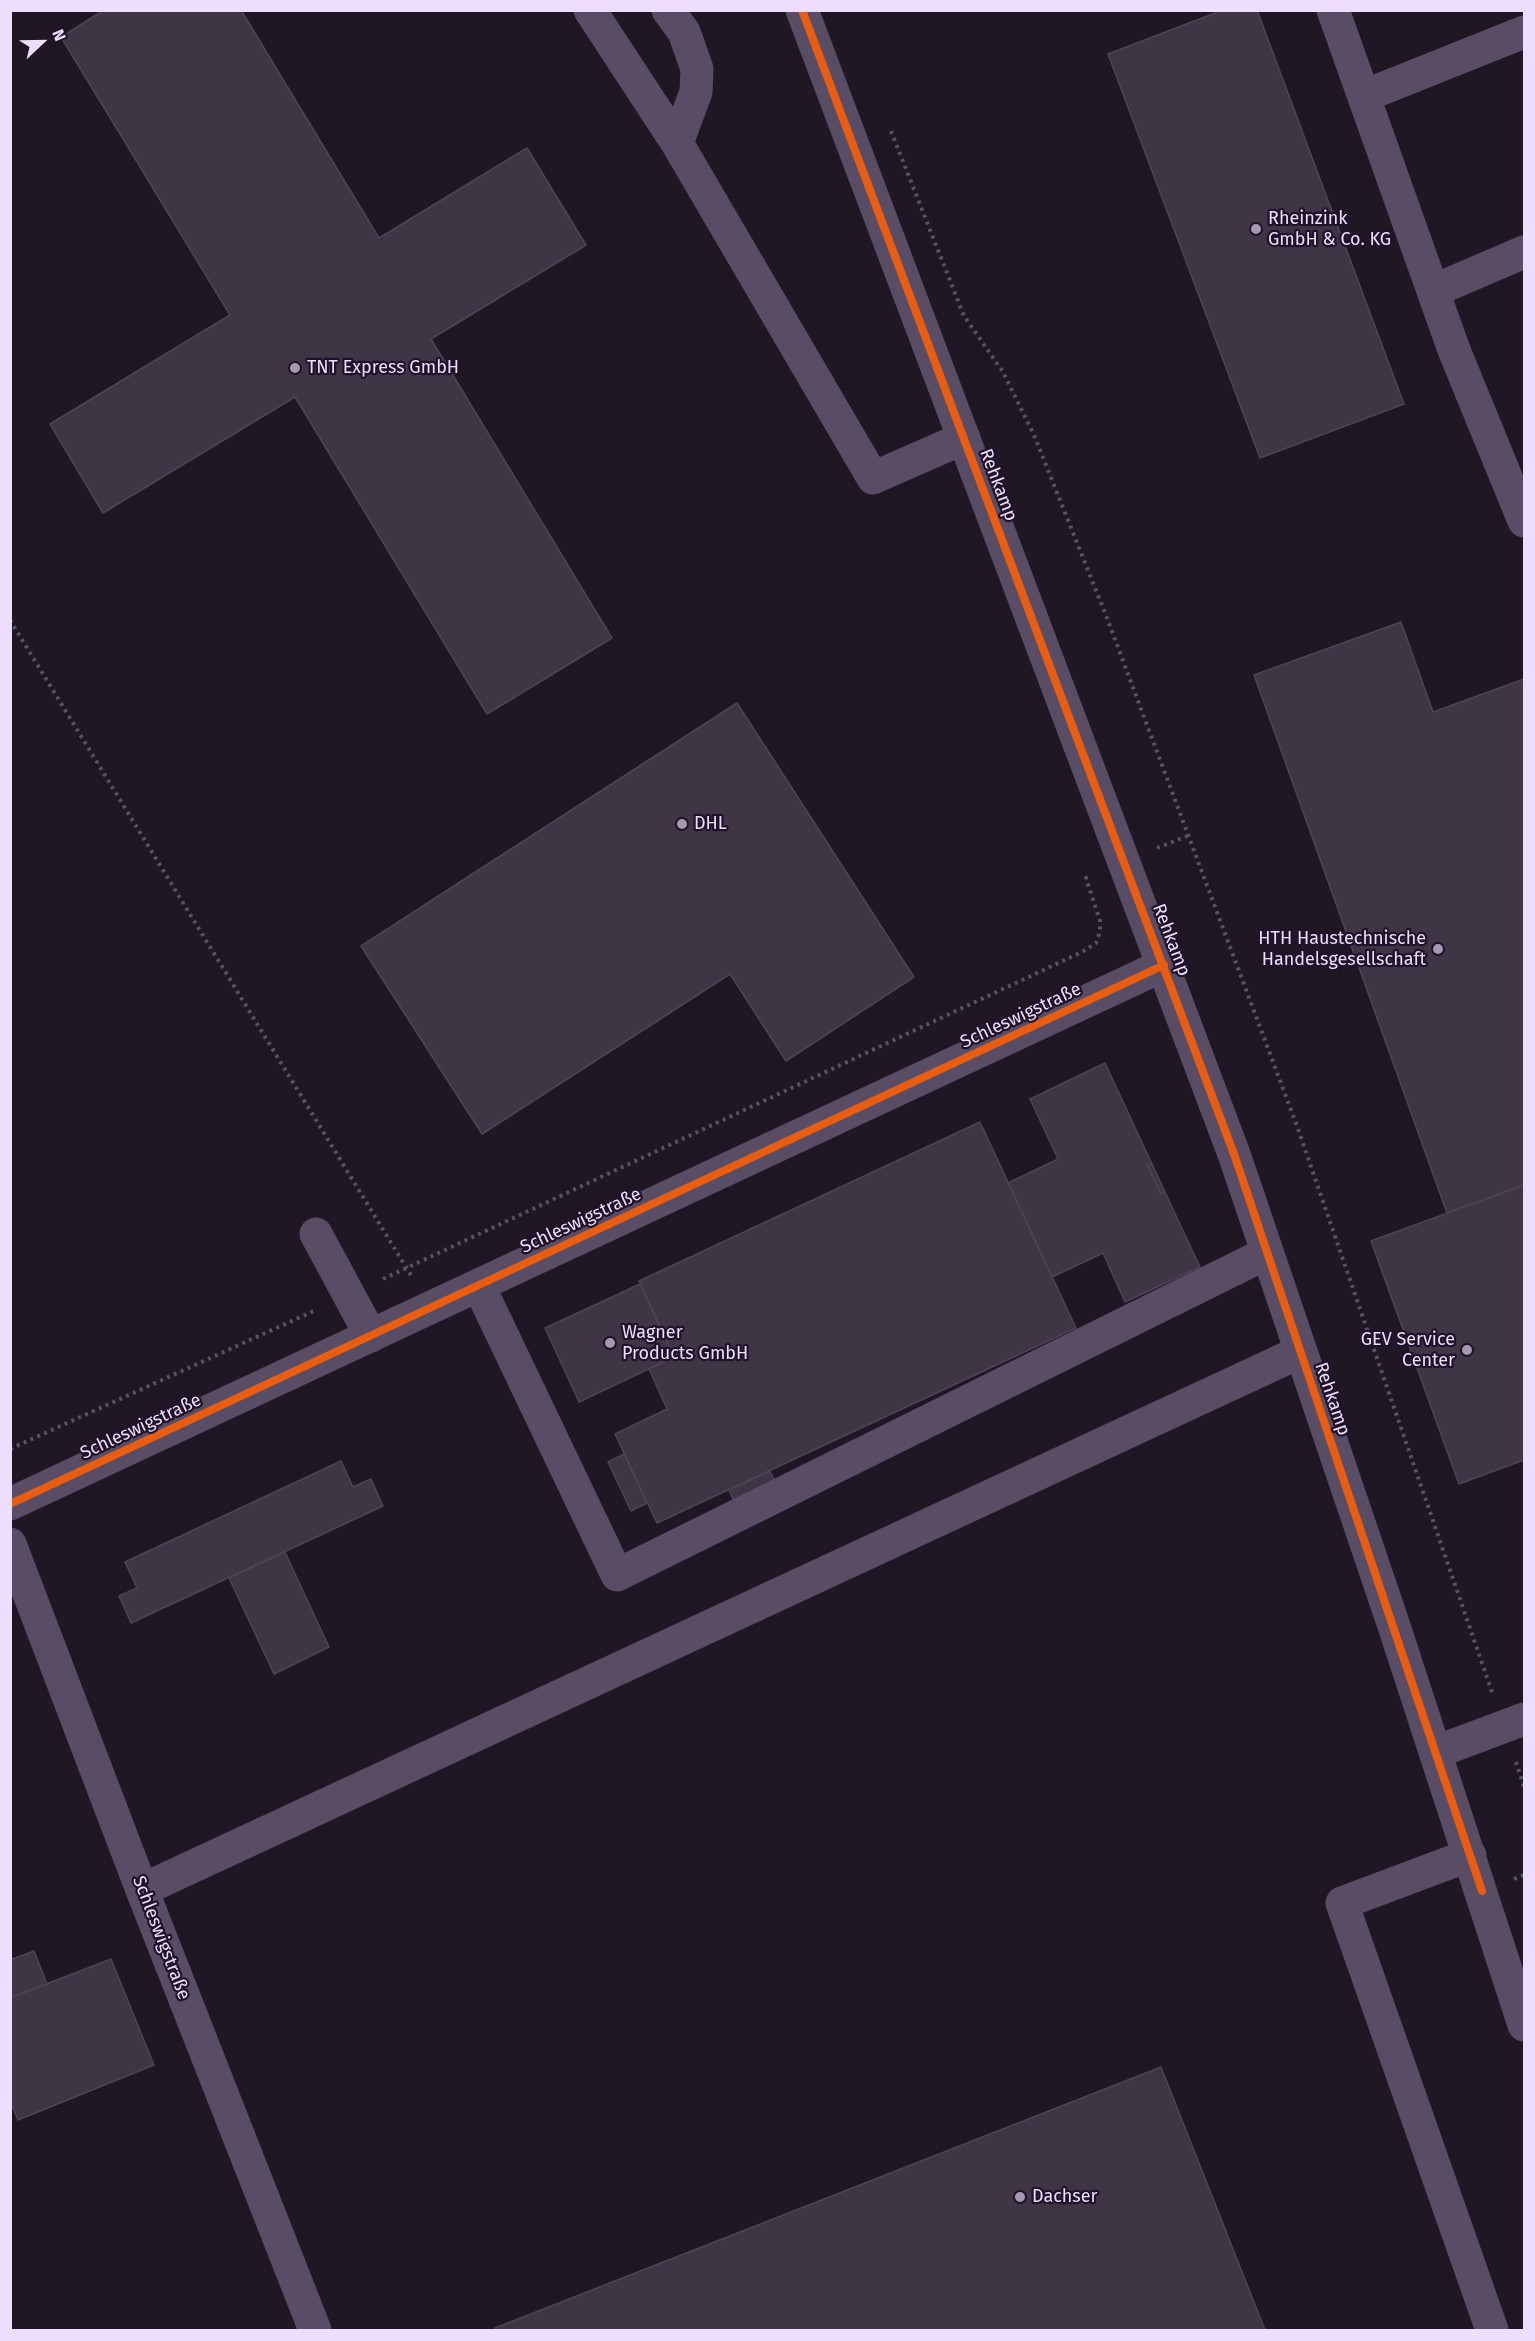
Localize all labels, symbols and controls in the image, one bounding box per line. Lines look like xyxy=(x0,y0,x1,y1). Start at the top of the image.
north arrow xyxy=(12,12,72,72)
text: N xyxy=(48,27,70,44)
place label: Rheinzink GmbH & Co. KG xyxy=(1268,208,1391,250)
marker: Rheinzink GmbH & Co. KG xyxy=(1249,222,1263,236)
place label: TNT Express GmbH xyxy=(307,357,459,379)
marker: TNT Express GmbH xyxy=(288,361,302,375)
street label: Rehkamp xyxy=(974,446,1022,524)
place label: DHL xyxy=(694,813,727,835)
marker: DHL xyxy=(675,817,689,831)
street label: Rehkamp xyxy=(1147,901,1195,979)
place label: HTH Haustechnische Handelsgesellschaft xyxy=(1258,928,1426,970)
marker: HTH Haustechnische Handelsgesellschaft xyxy=(1431,942,1445,956)
street label: Schleswigstraße xyxy=(957,979,1085,1053)
street label: Schleswigstraße xyxy=(517,1184,645,1258)
place label: Wagner Products GmbH xyxy=(622,1322,748,1364)
place label: GEV Service Center xyxy=(1361,1329,1455,1372)
marker: Wagner Products GmbH xyxy=(603,1336,617,1350)
marker: GEV Service Center xyxy=(1460,1343,1474,1357)
street label: Rehkamp xyxy=(1309,1360,1355,1438)
street label: Schleswigstraße xyxy=(77,1390,205,1464)
street label: Schleswigstraße xyxy=(127,1873,195,2003)
place label: Dachser xyxy=(1032,2186,1098,2208)
marker: Dachser xyxy=(1013,2190,1027,2204)

